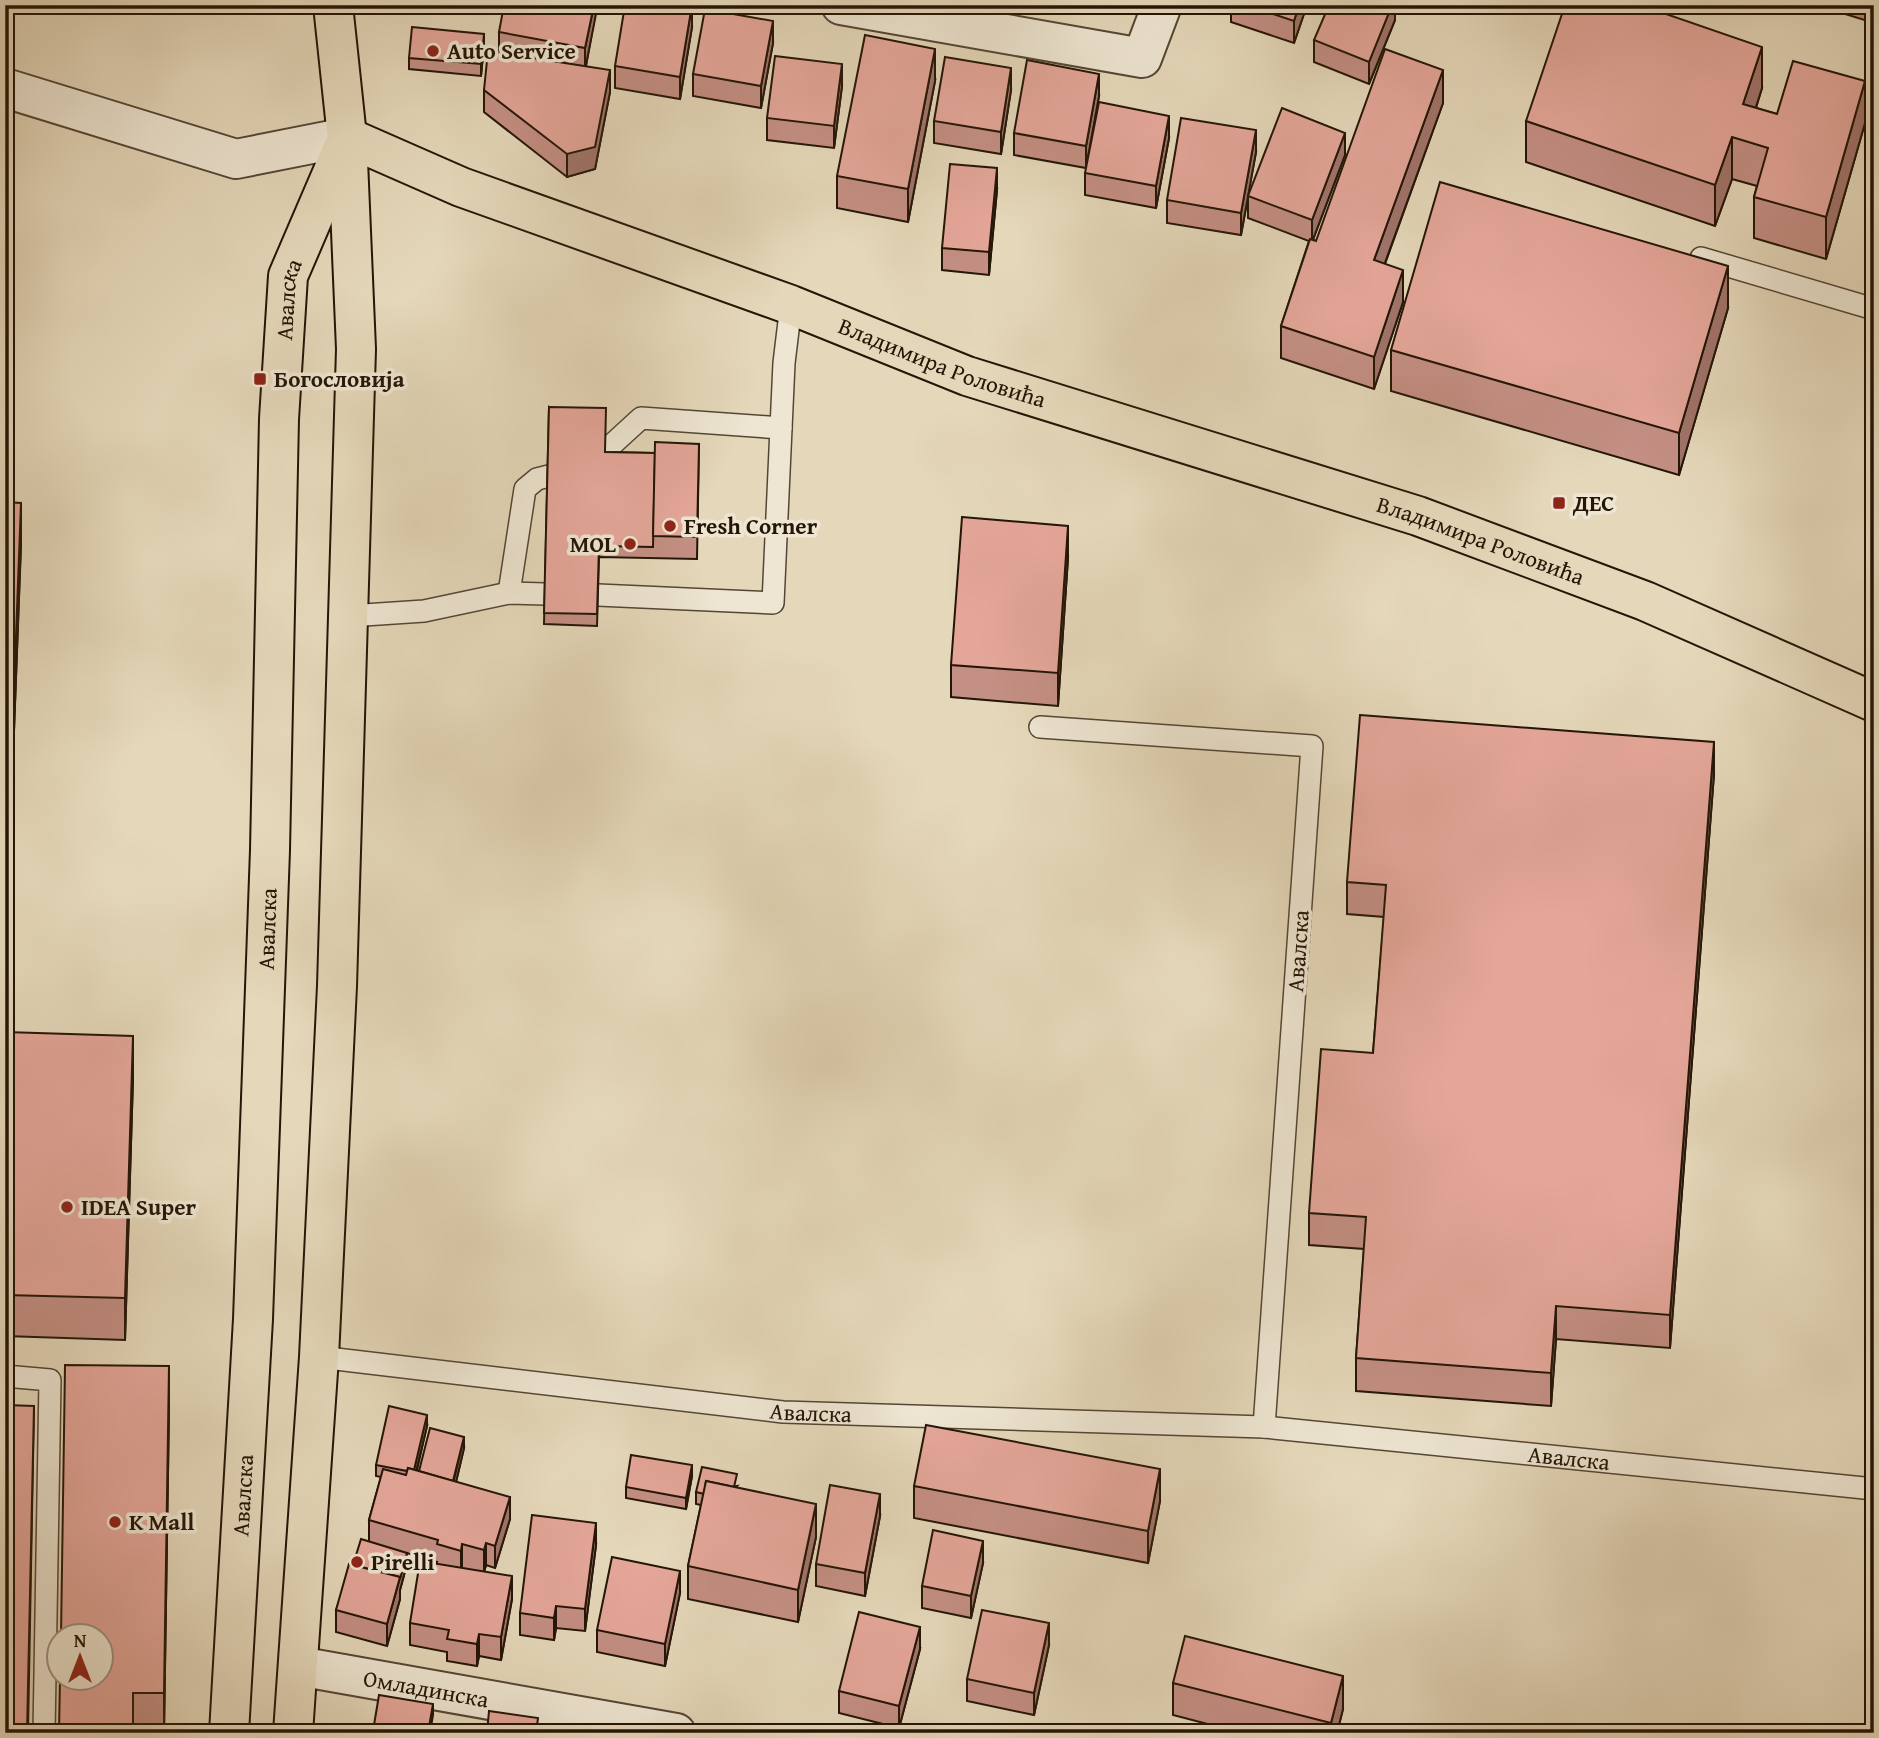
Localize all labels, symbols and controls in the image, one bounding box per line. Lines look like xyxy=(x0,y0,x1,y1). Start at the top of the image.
place label: Auto Service xyxy=(447,34,576,67)
marker: Auto Service xyxy=(425,43,441,59)
street label: Авалска xyxy=(267,253,310,341)
street label: Владимира Роловића xyxy=(834,309,1050,416)
place label: Богословија xyxy=(274,362,405,395)
marker: Богословија xyxy=(252,371,268,387)
place label: ДЕС xyxy=(1572,486,1614,519)
street label: Владимира Роловића xyxy=(1373,487,1589,593)
marker: ДЕС xyxy=(1551,495,1567,511)
place label: Fresh Corner xyxy=(684,509,818,542)
marker: Fresh Corner xyxy=(662,518,678,534)
place label: MOL xyxy=(570,527,616,560)
marker: MOL xyxy=(622,536,638,552)
street label: Авалска xyxy=(249,887,285,971)
street label: Авалска xyxy=(1278,909,1317,993)
place label: IDEA Super xyxy=(81,1190,196,1223)
marker: IDEA Super xyxy=(59,1199,75,1215)
street label: Авалска xyxy=(768,1394,852,1430)
street label: Авалска xyxy=(1527,1437,1612,1478)
street label: Авалска xyxy=(223,1453,261,1537)
place label: K Mall xyxy=(129,1505,194,1538)
marker: K Mall xyxy=(107,1514,123,1530)
place label: Pirelli xyxy=(371,1545,434,1578)
marker: Pirelli xyxy=(349,1554,365,1570)
north arrow xyxy=(46,1622,116,1692)
text: N xyxy=(74,1626,87,1654)
street label: Омладинска xyxy=(361,1661,491,1716)

